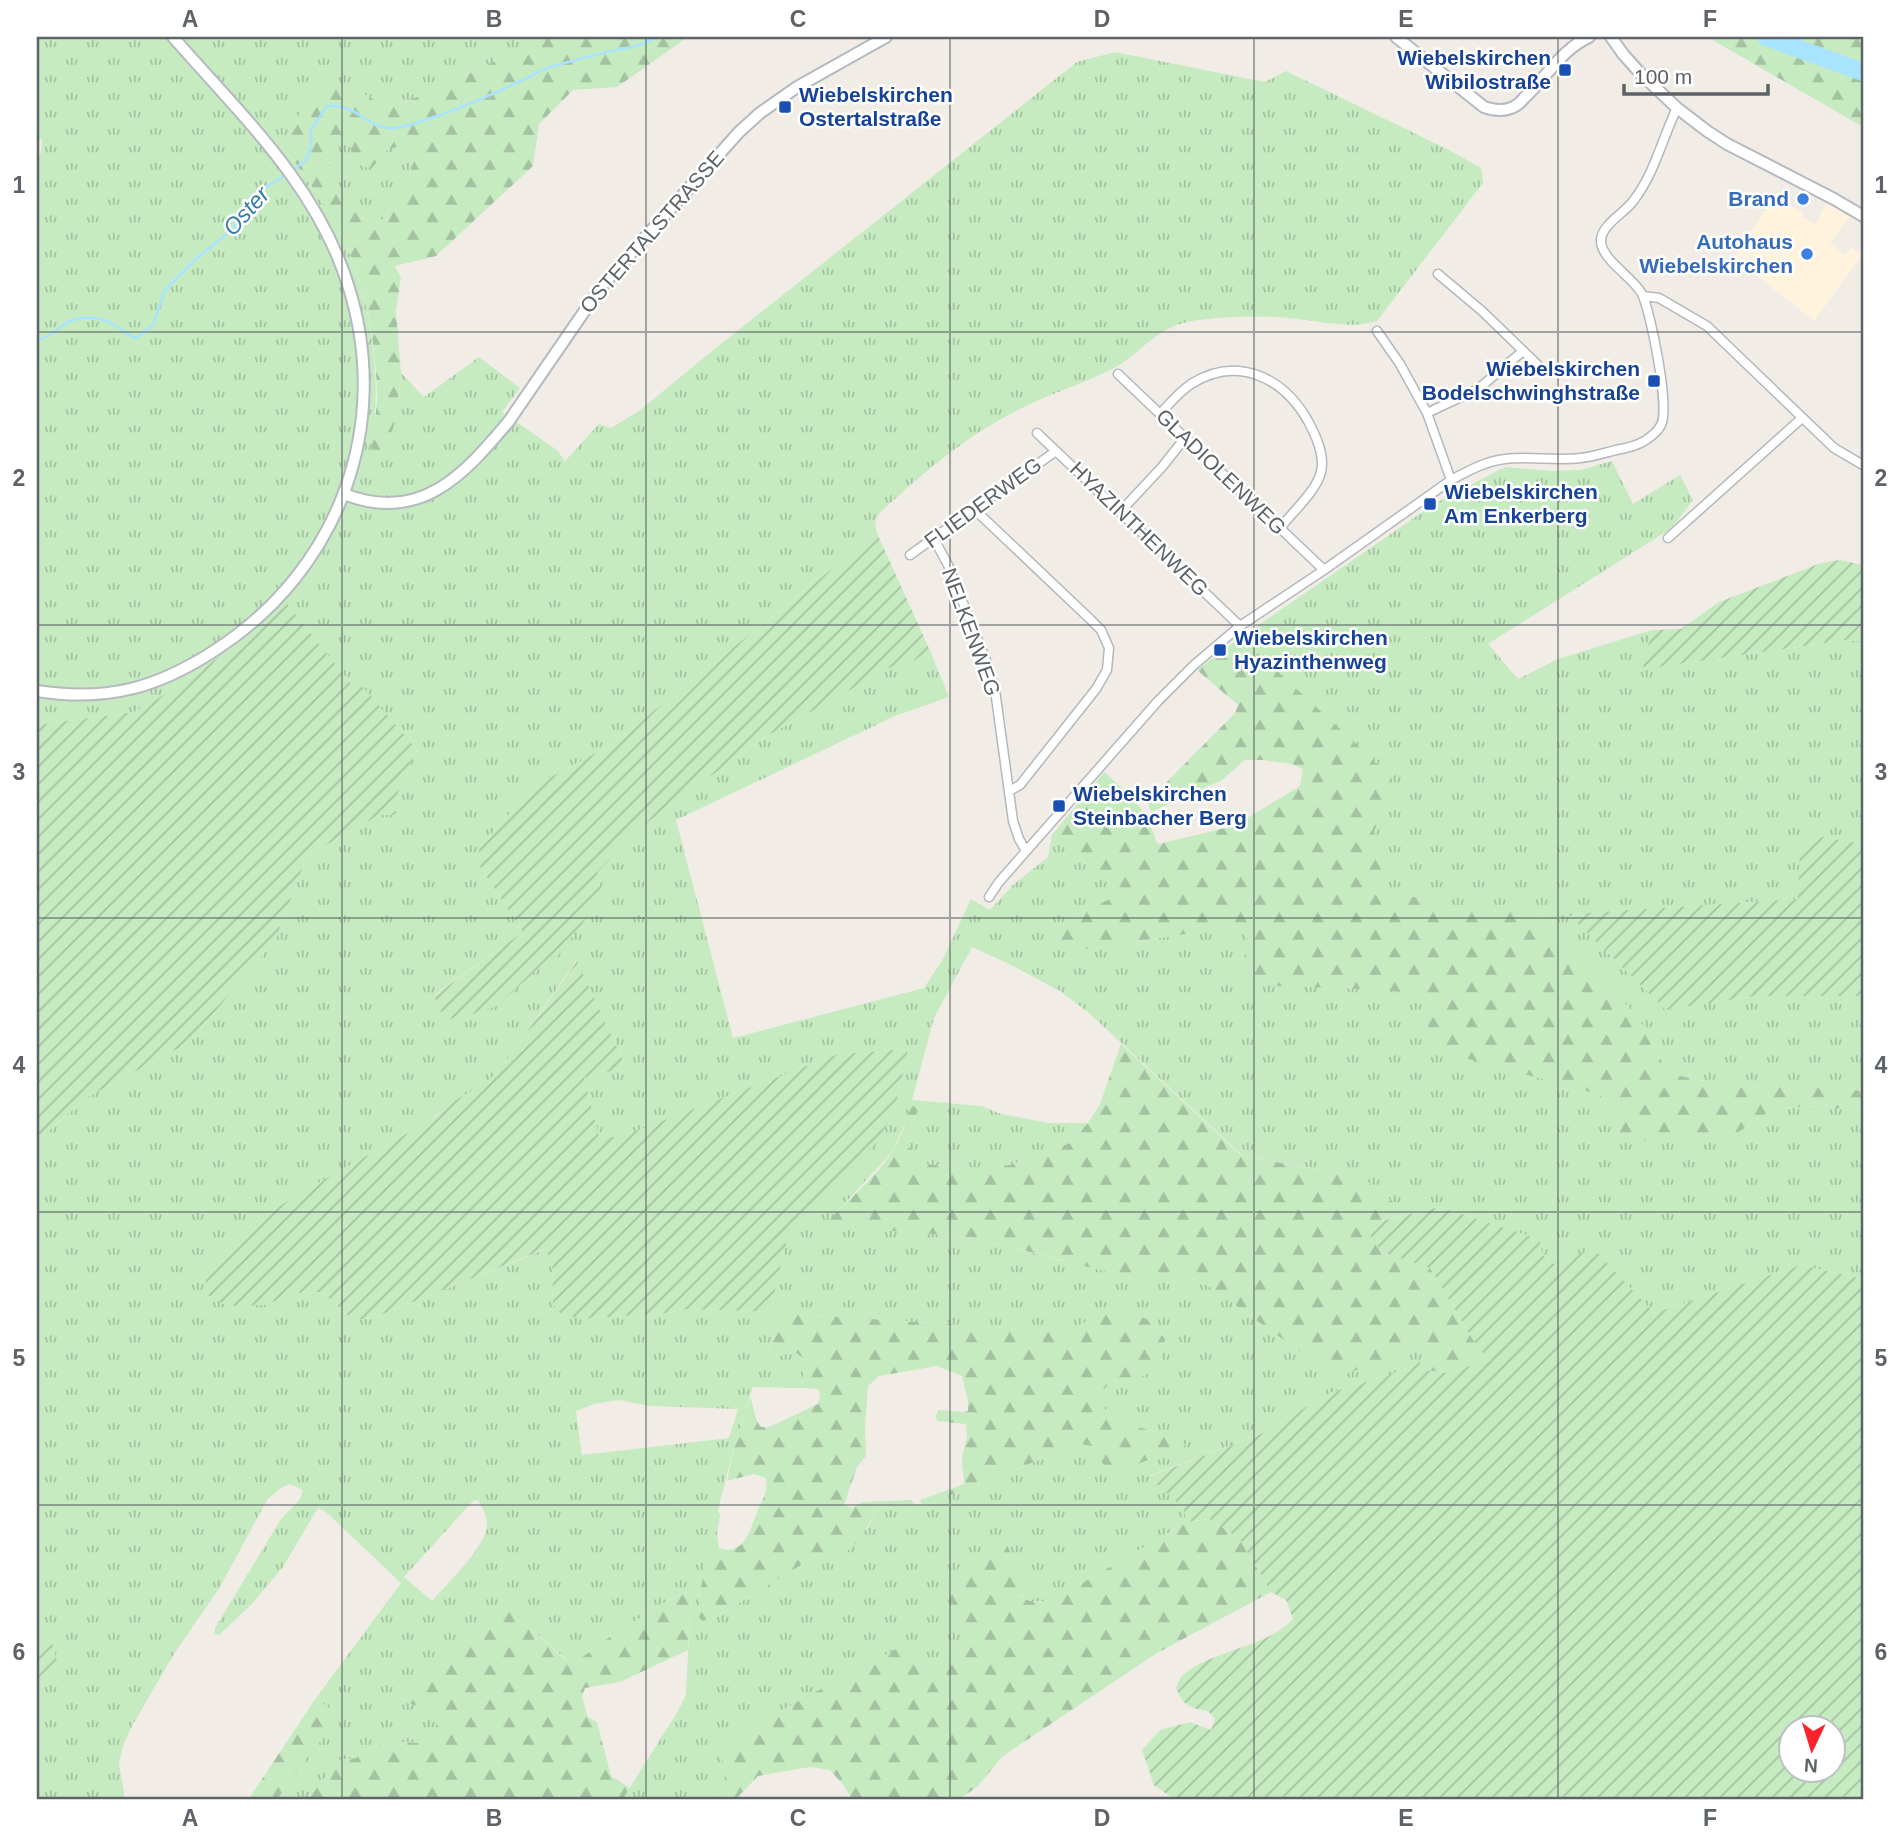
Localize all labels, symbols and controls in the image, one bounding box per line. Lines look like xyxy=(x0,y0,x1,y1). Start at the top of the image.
text: A xyxy=(182,6,198,32)
text: B xyxy=(486,6,502,32)
text: C xyxy=(790,6,806,32)
text: D xyxy=(1094,6,1110,32)
text: E xyxy=(1398,6,1414,32)
text: F xyxy=(1703,6,1717,32)
place label: Wiebelskirchen Wibilostraße xyxy=(1397,46,1551,93)
scale bar xyxy=(1624,52,1767,96)
marker: Wiebelskirchen Wibilostraße xyxy=(1557,62,1573,78)
text: 100 m xyxy=(1634,65,1692,88)
place label: Wiebelskirchen Ostertalstraße xyxy=(799,83,953,130)
marker: Wiebelskirchen Ostertalstraße xyxy=(777,99,793,115)
street label: OSTERTALSTRASSE xyxy=(575,146,728,317)
text: 1 xyxy=(13,172,26,198)
text: 1 xyxy=(1875,172,1888,198)
water label: Oster xyxy=(218,180,275,241)
place label: Brand xyxy=(1728,187,1789,210)
marker: Brand xyxy=(1795,191,1811,207)
place label: Autohaus Wiebelskirchen xyxy=(1639,230,1793,277)
marker: Autohaus Wiebelskirchen xyxy=(1799,246,1815,262)
place label: Wiebelskirchen Bodelschwinghstraße xyxy=(1422,357,1640,404)
marker: Wiebelskirchen Bodelschwinghstraße xyxy=(1646,373,1662,389)
street label: GLADIOLENWEG xyxy=(1152,404,1291,539)
street label: FLIEDERWEG xyxy=(920,453,1045,553)
street label: HYAZINTHENWEG xyxy=(1066,457,1213,600)
text: 2 xyxy=(13,465,25,491)
text: 2 xyxy=(1875,465,1887,491)
place label: Wiebelskirchen Am Enkerberg xyxy=(1444,480,1598,527)
marker: Wiebelskirchen Am Enkerberg xyxy=(1422,496,1438,512)
street label: NELKENWEG xyxy=(938,565,1005,699)
place label: Wiebelskirchen Hyazinthenweg xyxy=(1234,626,1388,673)
marker: Wiebelskirchen Hyazinthenweg xyxy=(1212,642,1228,658)
text: 3 xyxy=(13,759,25,785)
text: 3 xyxy=(1875,759,1887,785)
place label: Wiebelskirchen Steinbacher Berg xyxy=(1073,782,1247,829)
marker: Wiebelskirchen Steinbacher Berg xyxy=(1051,798,1067,814)
text: 4 xyxy=(13,1052,26,1078)
text: 4 xyxy=(1875,1052,1888,1078)
text: 5 xyxy=(13,1345,26,1371)
text: 5 xyxy=(1875,1345,1888,1371)
text: 6 xyxy=(13,1639,25,1665)
text: 6 xyxy=(1875,1639,1887,1665)
north arrow xyxy=(1778,1714,1848,1784)
text: N xyxy=(1803,1755,1818,1776)
text: A xyxy=(182,1805,198,1831)
text: B xyxy=(486,1805,502,1831)
text: C xyxy=(790,1805,806,1831)
text: D xyxy=(1094,1805,1110,1831)
text: E xyxy=(1398,1805,1414,1831)
text: F xyxy=(1703,1805,1717,1831)

